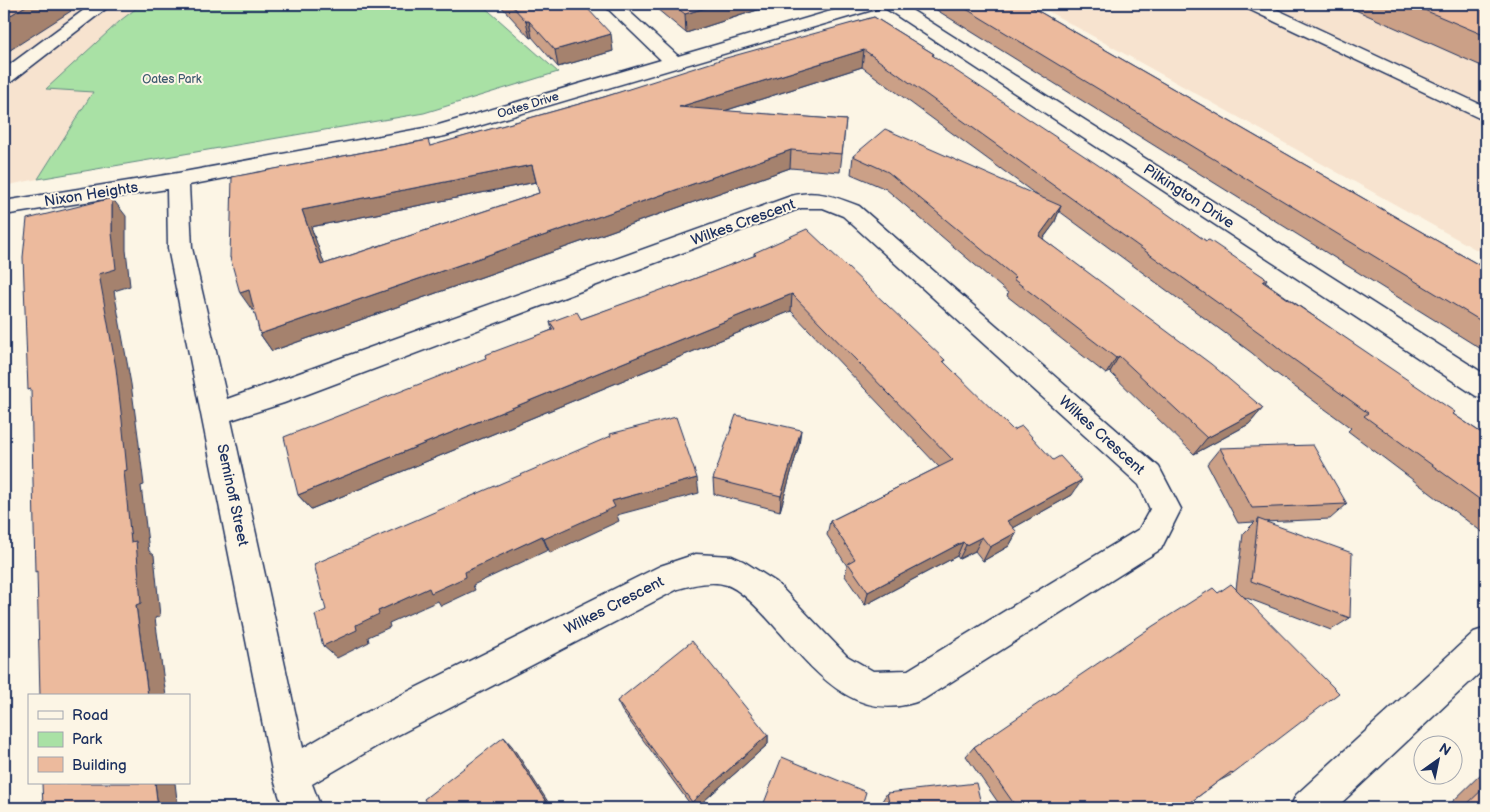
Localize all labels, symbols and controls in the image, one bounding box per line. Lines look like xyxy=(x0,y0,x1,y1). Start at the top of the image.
park label: Oates Park xyxy=(142,72,202,87)
street label: Oates Drive xyxy=(496,89,561,122)
street label: Pilkington Drive xyxy=(1140,160,1238,233)
street label: Nixon Heights xyxy=(43,178,140,211)
street label: Wilkes Crescent xyxy=(689,195,798,250)
street label: Wilkes Crescent xyxy=(1055,392,1149,479)
street label: Seminoff Street xyxy=(212,442,253,548)
street label: Wilkes Crescent xyxy=(561,572,668,639)
legend xyxy=(28,694,190,784)
text: Road xyxy=(72,706,108,725)
text: Park xyxy=(72,730,103,749)
north arrow xyxy=(1412,734,1462,784)
text: N xyxy=(1436,740,1454,760)
text: Building xyxy=(72,756,127,775)

